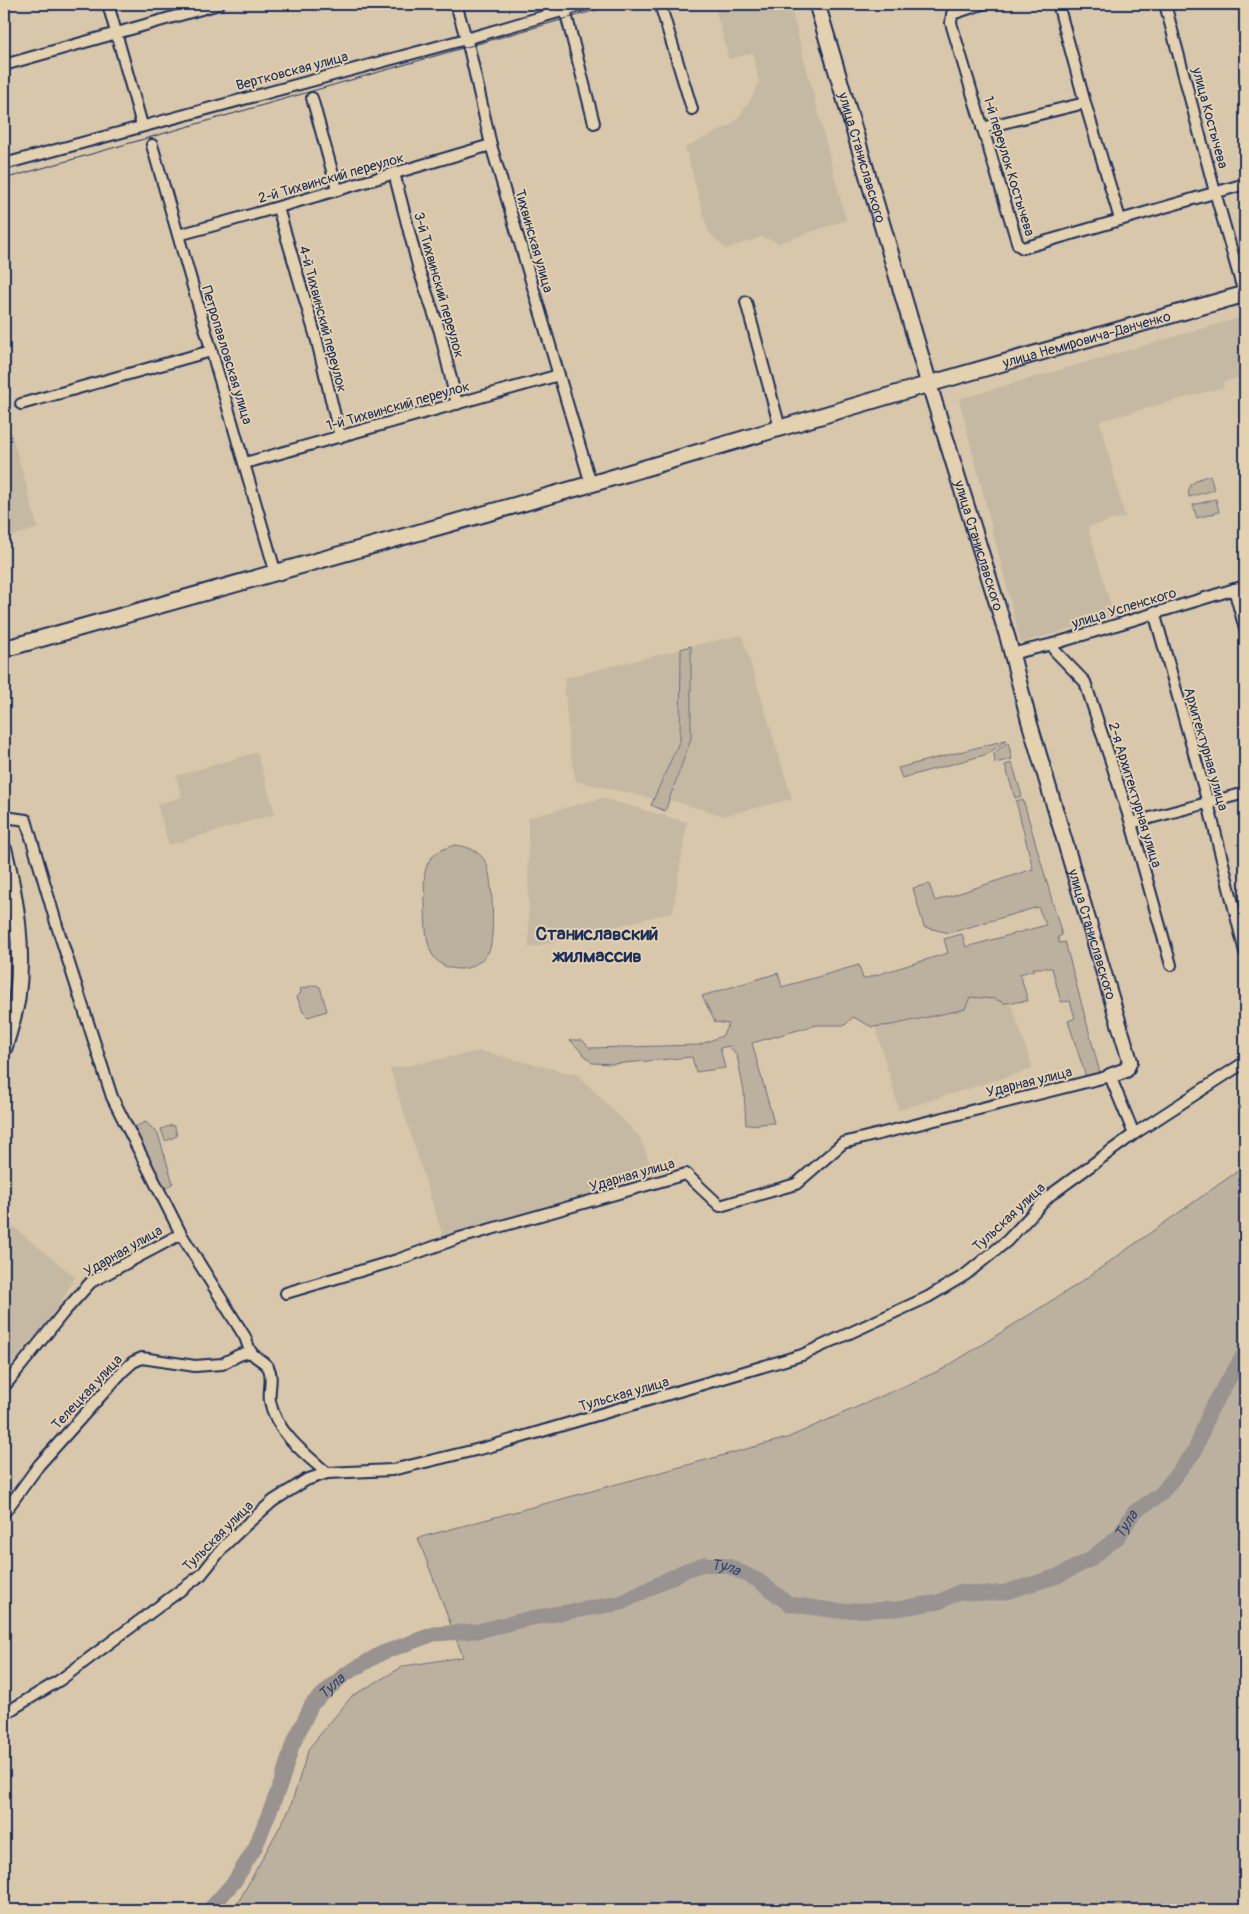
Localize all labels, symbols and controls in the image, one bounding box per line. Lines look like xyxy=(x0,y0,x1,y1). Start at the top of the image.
street label: Вертковская улица xyxy=(234,48,350,94)
street label: улица Костычева xyxy=(1188,65,1232,170)
street label: улица Станиславского xyxy=(835,89,890,225)
street label: 1-й переулок Костычева xyxy=(980,94,1038,238)
street label: 2-й Тихвинский переулок xyxy=(256,149,406,207)
street label: Тихвинская улица xyxy=(511,187,557,295)
street label: 3-й Тихвинский переулок xyxy=(410,210,468,360)
street label: 4-й Тихвинский переулок xyxy=(295,244,351,394)
street label: Петропавловская улица xyxy=(198,284,256,426)
street label: улица Немировича-Данченко xyxy=(1000,307,1173,371)
street label: 1-й Тихвинский переулок xyxy=(324,377,472,435)
street label: улица Станиславского xyxy=(951,477,1007,613)
street label: улица Успенского xyxy=(1069,584,1179,632)
street label: Архитектурная улица xyxy=(1180,685,1232,813)
street label: 2-я Архитектурная улица xyxy=(1105,720,1165,870)
street label: улица Станиславского xyxy=(1065,866,1120,1002)
district label: Станиславский жилмассив xyxy=(536,922,658,968)
street label: Ударная улица xyxy=(984,1063,1074,1101)
street label: Ударная улица xyxy=(587,1155,677,1195)
street label: Тульская улица xyxy=(969,1179,1049,1255)
street label: Ударная улица xyxy=(81,1222,165,1280)
street label: Телецкая улица xyxy=(48,1351,126,1433)
street label: Тульская улица xyxy=(577,1373,671,1415)
street label: Тульская улица xyxy=(179,1497,257,1575)
water label: Тула xyxy=(1110,1506,1143,1542)
water label: Тула xyxy=(711,1555,745,1581)
water label: Тула xyxy=(314,1669,350,1703)

